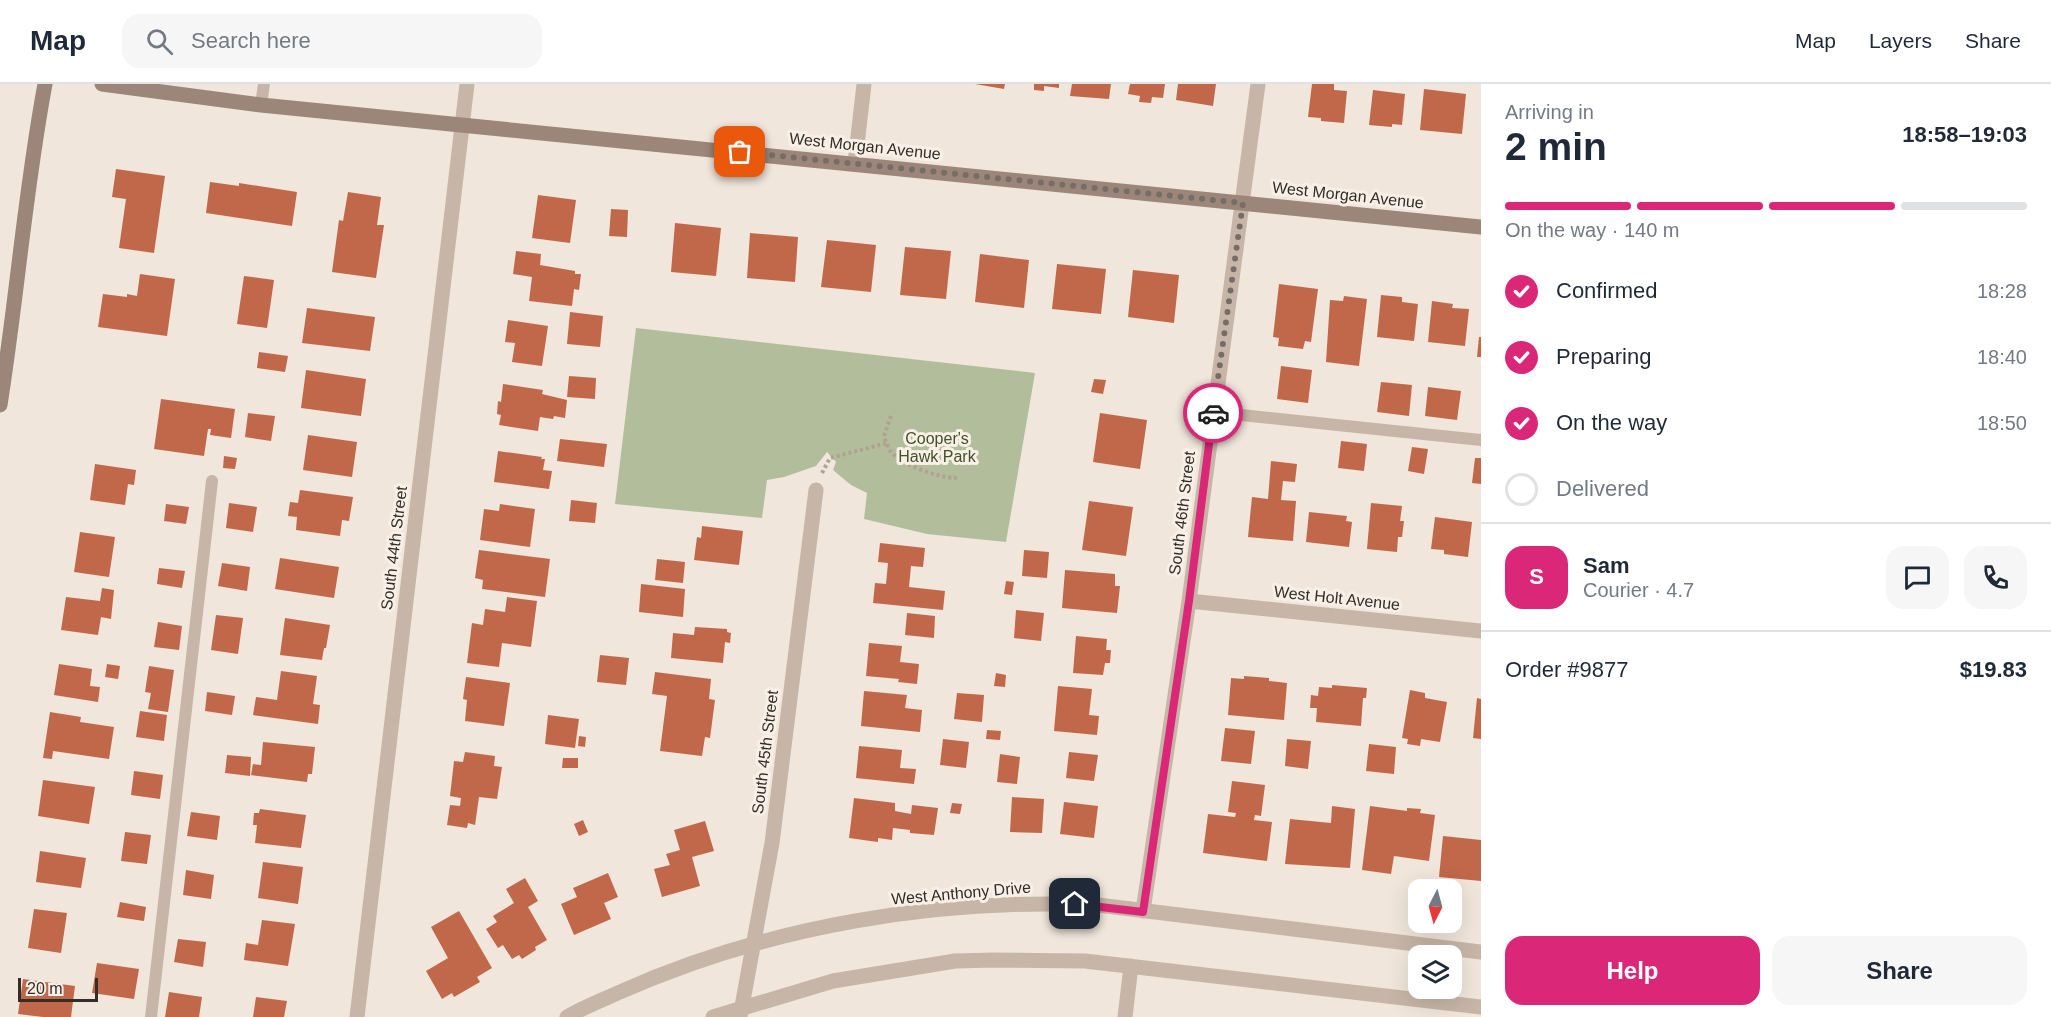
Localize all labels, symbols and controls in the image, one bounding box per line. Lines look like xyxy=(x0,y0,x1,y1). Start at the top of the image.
search box xyxy=(122,14,542,68)
text: Map xyxy=(30,25,86,56)
icon: search xyxy=(143,25,176,58)
text: Search here xyxy=(191,28,311,53)
text: Map xyxy=(1795,29,1836,52)
text: Layers xyxy=(1869,29,1932,52)
text: Share xyxy=(1965,29,2021,52)
text: Arriving in xyxy=(1505,101,1594,123)
text: 18:58–19:03 xyxy=(1902,122,2027,147)
text: 2 min xyxy=(1505,125,1607,168)
pin xyxy=(714,126,765,177)
street label: West Morgan Avenue xyxy=(788,130,942,162)
icon: bag xyxy=(723,135,756,168)
street label: West Morgan Avenue xyxy=(1271,179,1425,211)
text: On the way · 140 m xyxy=(1505,219,1680,241)
icon: check xyxy=(1505,275,1538,308)
text: Confirmed xyxy=(1556,278,1657,303)
text: 18:28 xyxy=(1977,280,2027,302)
icon: check xyxy=(1505,341,1538,374)
text: Preparing xyxy=(1556,344,1651,369)
text: 18:40 xyxy=(1977,346,2027,368)
courier xyxy=(1183,383,1243,443)
icon: car xyxy=(1197,397,1230,430)
icon: check xyxy=(1505,407,1538,440)
text: On the way xyxy=(1556,410,1667,435)
text: 18:50 xyxy=(1977,412,2027,434)
park label: Cooper's Hawk Park xyxy=(898,430,977,465)
street label: South 46th Street xyxy=(1166,450,1198,576)
text: Delivered xyxy=(1556,476,1649,501)
street label: South 44th Street xyxy=(378,485,410,611)
button: chat xyxy=(1886,546,1949,609)
button: phone xyxy=(1964,546,2027,609)
text: Sam xyxy=(1583,553,1629,578)
text: S xyxy=(1529,564,1544,589)
text: Courier · 4.7 xyxy=(1583,579,1694,601)
street label: West Holt Avenue xyxy=(1273,583,1401,613)
text: Order #9877 xyxy=(1505,657,1629,682)
text: $19.83 xyxy=(1960,657,2027,682)
street label: South 45th Street xyxy=(749,689,781,815)
street label: West Anthony Drive xyxy=(890,878,1032,908)
pin xyxy=(1049,878,1100,929)
north arrow xyxy=(1408,879,1462,933)
map controls xyxy=(1408,879,1462,999)
icon: home xyxy=(1058,887,1091,920)
button: Help xyxy=(1505,936,1760,1005)
button: Share xyxy=(1772,936,2027,1005)
button: layers xyxy=(1408,945,1462,999)
scale bar xyxy=(18,975,98,1002)
text: 20 m xyxy=(27,980,63,997)

